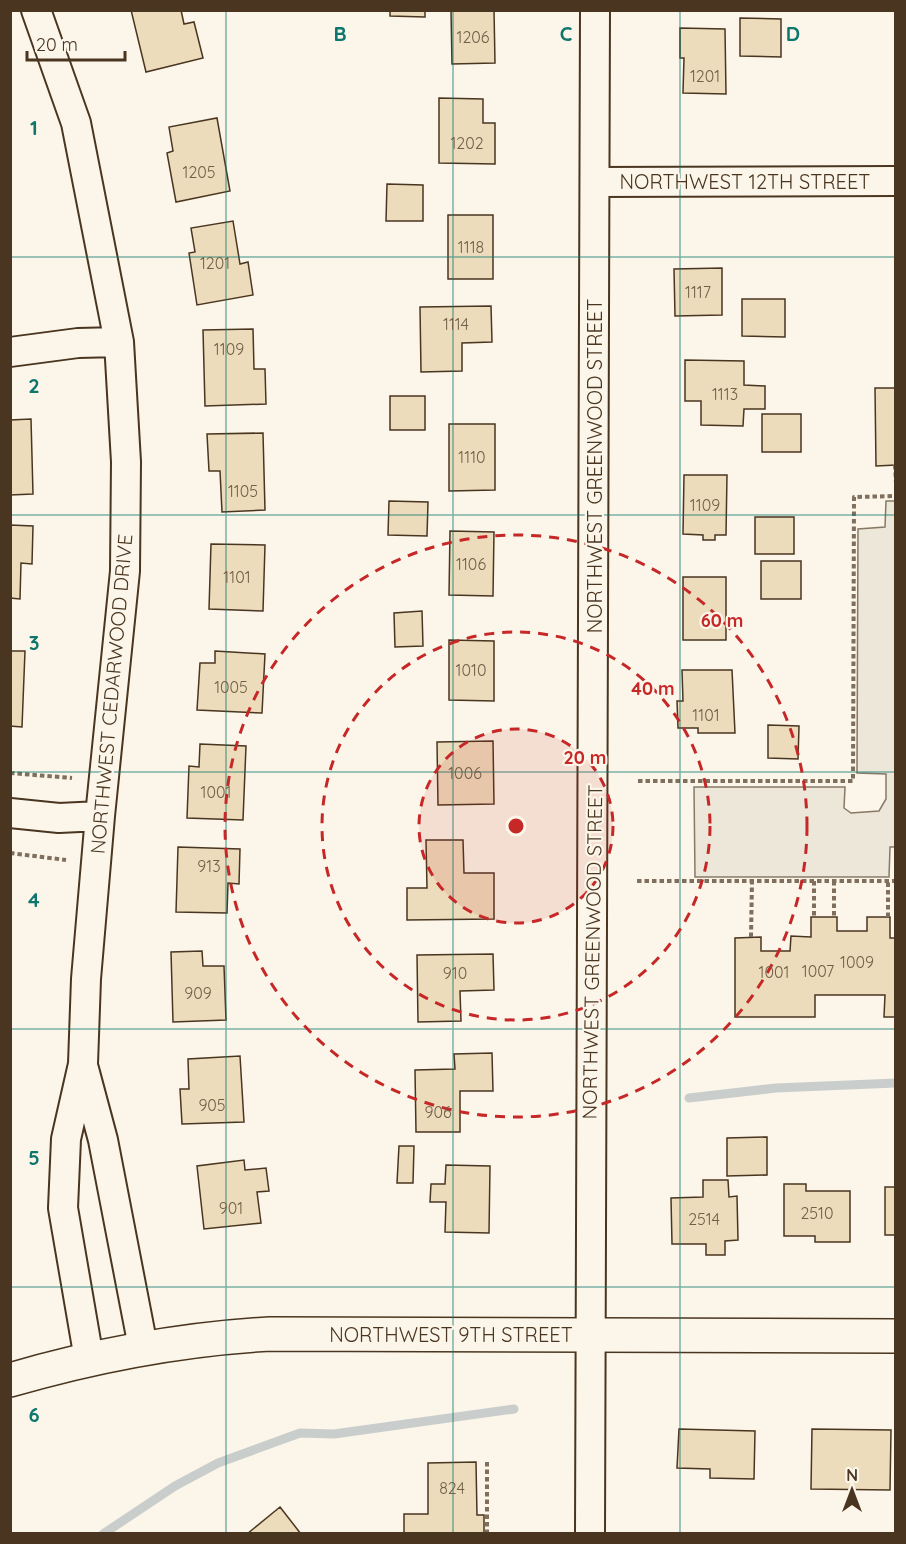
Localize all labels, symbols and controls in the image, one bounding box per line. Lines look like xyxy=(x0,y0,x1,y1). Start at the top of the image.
text: B xyxy=(333,21,347,46)
text: C xyxy=(560,21,573,46)
text: D xyxy=(786,21,800,46)
scale bar xyxy=(27,24,124,62)
house number: 1206 xyxy=(457,27,490,47)
text: 20 m xyxy=(36,33,78,56)
house number: 1201 xyxy=(690,66,720,86)
text: 1 xyxy=(30,115,38,140)
house number: 1202 xyxy=(450,133,484,153)
house number: 1205 xyxy=(182,162,216,182)
street label: NORTHWEST 12TH STREET xyxy=(620,169,870,194)
house number: 1118 xyxy=(458,237,484,257)
house number: 1201 xyxy=(200,253,230,273)
house number: 1117 xyxy=(685,282,711,302)
street label: NORTHWEST GREENWOOD STREET xyxy=(582,299,607,633)
house number: 1114 xyxy=(443,314,469,334)
house number: 1109 xyxy=(214,339,244,359)
text: 2 xyxy=(28,373,40,398)
house number: 1113 xyxy=(712,384,738,404)
house number: 1110 xyxy=(458,447,486,467)
house number: 1105 xyxy=(228,481,258,501)
house number: 1109 xyxy=(690,495,720,515)
street label: NORTHWEST CEDARWOOD DRIVE xyxy=(85,533,137,855)
house number: 1106 xyxy=(456,554,486,574)
house number: 1101 xyxy=(223,567,251,587)
text: 60 m xyxy=(701,609,743,632)
text: 3 xyxy=(29,630,39,655)
house number: 1010 xyxy=(456,660,486,680)
house number: 1005 xyxy=(214,677,248,697)
text: 40 m xyxy=(631,677,675,700)
house number: 1101 xyxy=(692,705,720,725)
text: 20 m xyxy=(564,746,606,769)
house number: 1006 xyxy=(448,763,482,783)
house number: 1001 xyxy=(201,782,231,802)
street label: NORTHWEST GREENWOOD STREET xyxy=(577,784,607,1120)
centre of rings xyxy=(506,816,526,836)
house number: 913 xyxy=(197,856,221,876)
text: 4 xyxy=(28,887,40,912)
house number: 1009 xyxy=(840,952,874,972)
house number: 1007 xyxy=(802,961,834,981)
house number: 1001 xyxy=(759,962,789,982)
house number: 910 xyxy=(443,963,467,983)
house number: 909 xyxy=(184,983,212,1003)
house number: 905 xyxy=(198,1095,226,1115)
house number: 906 xyxy=(424,1102,452,1122)
text: 5 xyxy=(28,1145,40,1170)
house number: 901 xyxy=(219,1198,243,1218)
house number: 2510 xyxy=(800,1203,834,1223)
house number: 2514 xyxy=(688,1209,720,1229)
street label: NORTHWEST 9TH STREET xyxy=(329,1322,573,1347)
text: 6 xyxy=(28,1402,40,1427)
north arrow xyxy=(822,1460,882,1520)
text: N xyxy=(846,1465,858,1485)
house number: 824 xyxy=(439,1478,465,1498)

